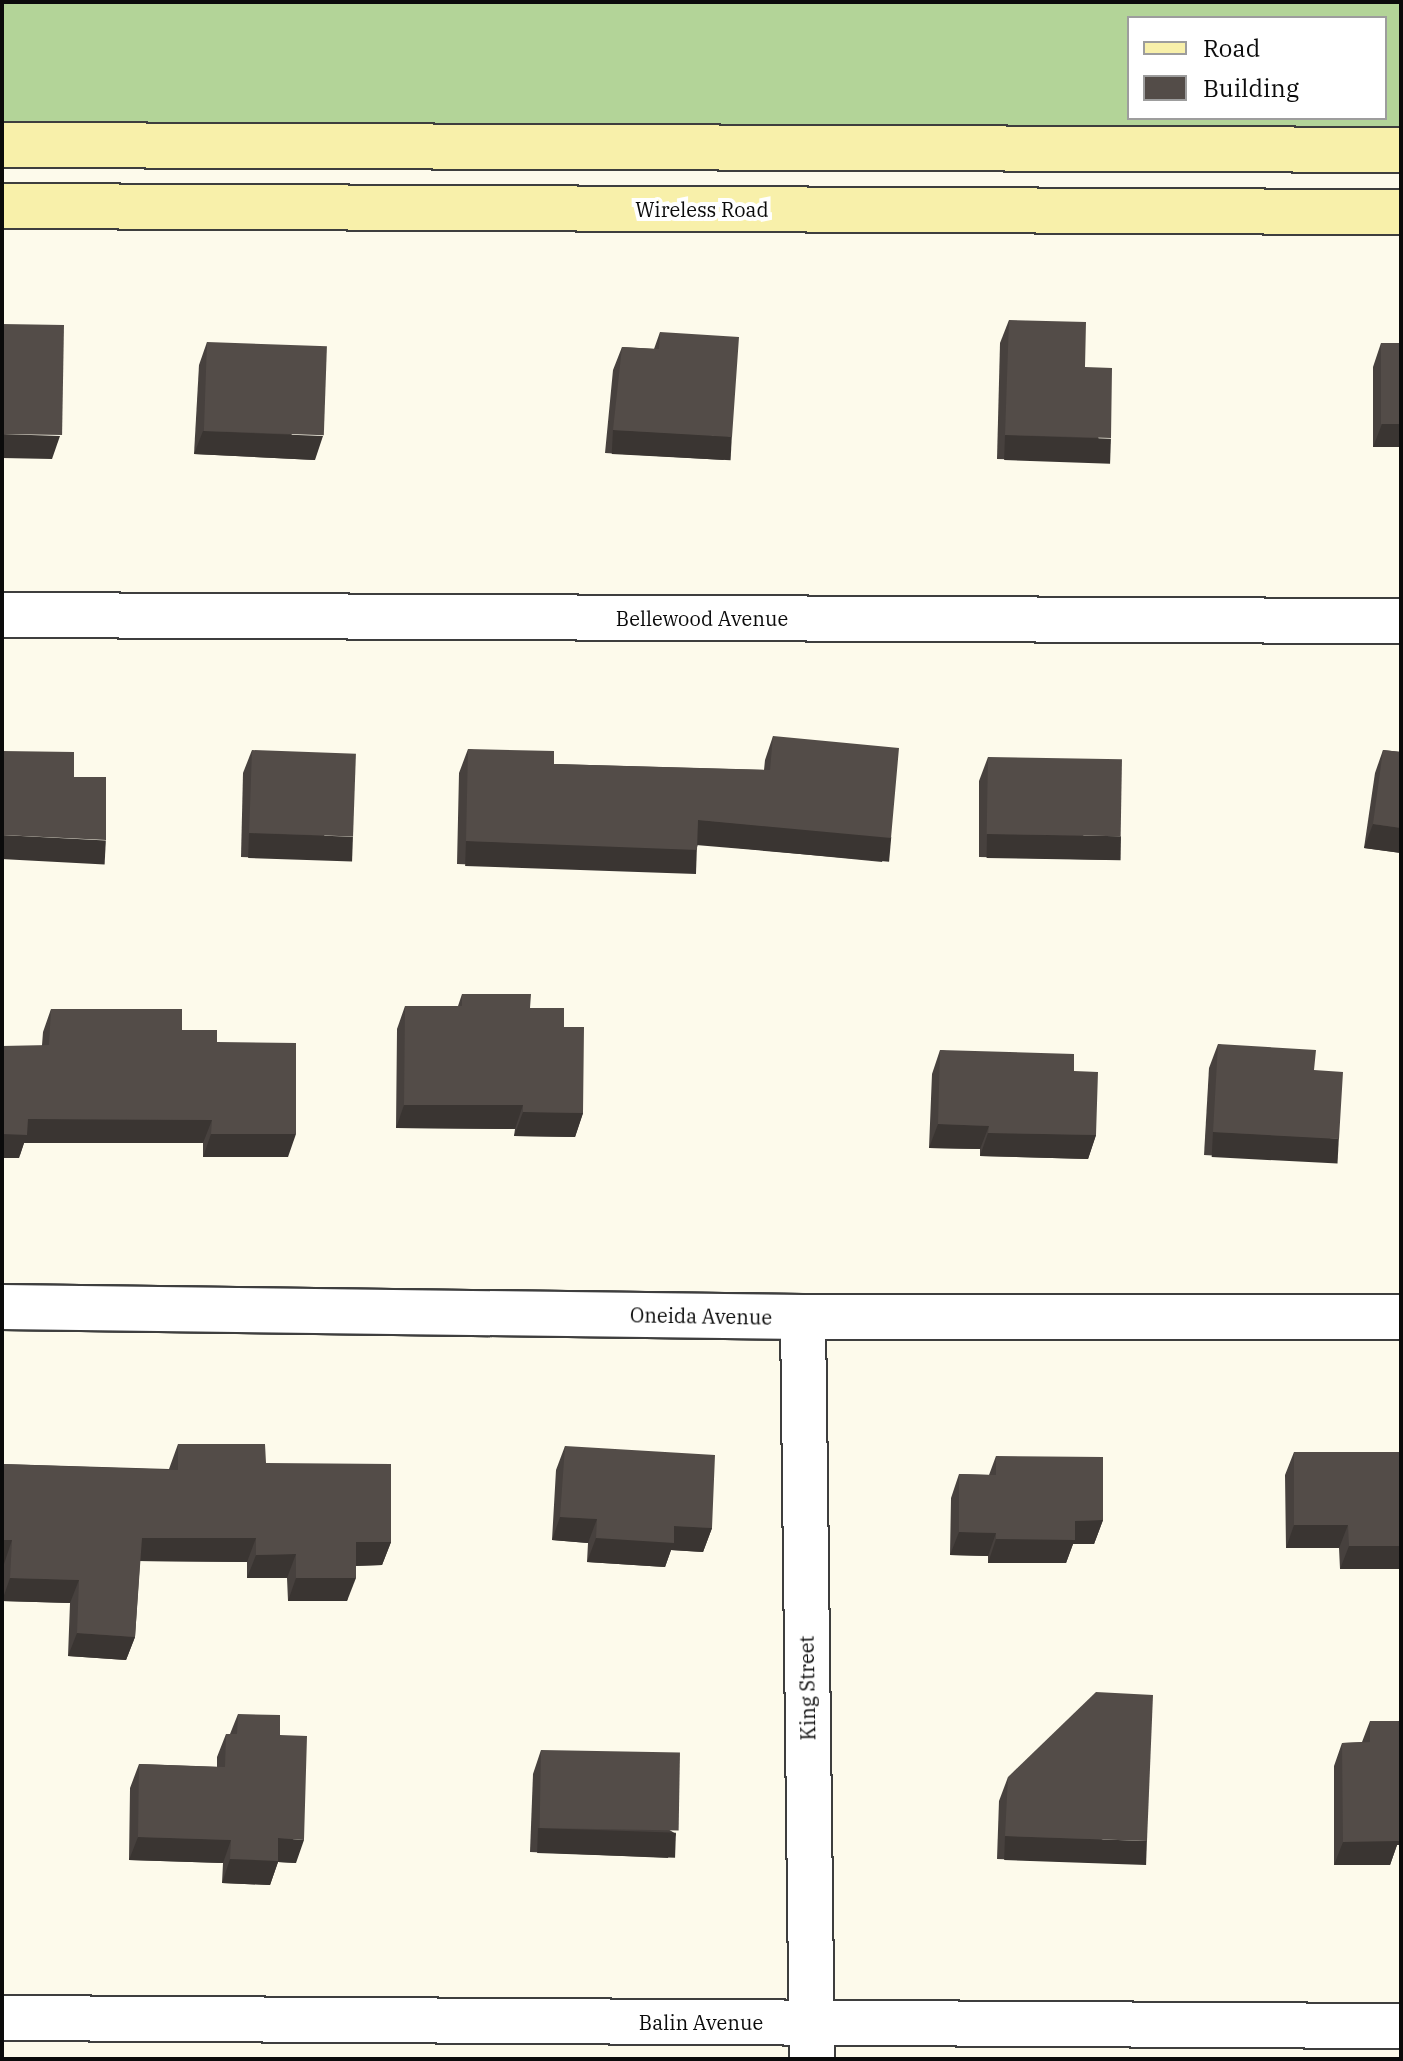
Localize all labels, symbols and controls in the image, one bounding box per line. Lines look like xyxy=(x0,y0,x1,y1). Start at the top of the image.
legend xyxy=(1127,16,1387,120)
text: Road xyxy=(1203,32,1260,64)
text: Building xyxy=(1203,72,1299,104)
street label: Wireless Road xyxy=(635,197,769,221)
street label: Bellewood Avenue xyxy=(616,606,788,630)
street label: Oneida Avenue xyxy=(630,1303,772,1329)
street label: King Street xyxy=(794,1635,820,1741)
street label: Balin Avenue xyxy=(639,2010,763,2034)

